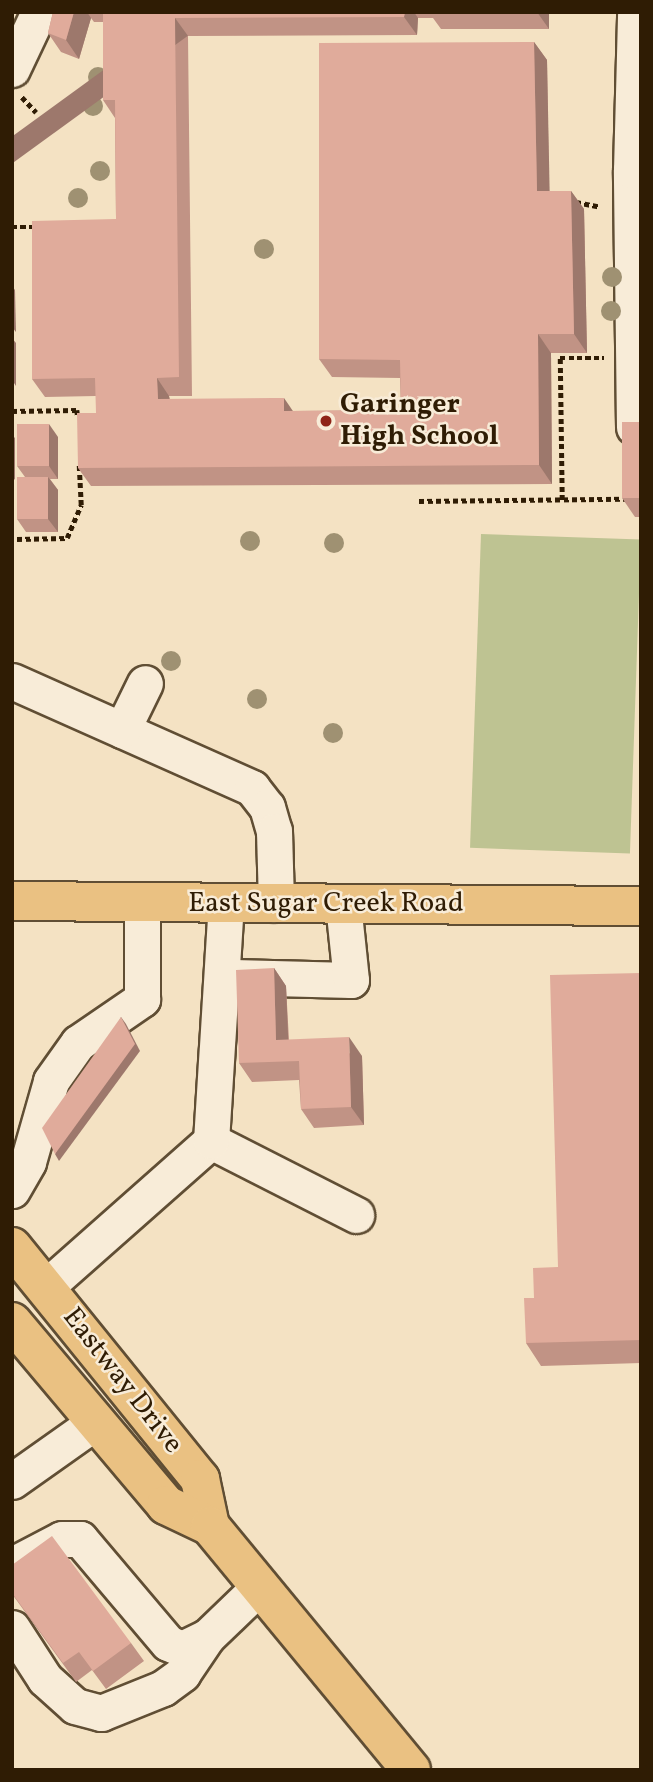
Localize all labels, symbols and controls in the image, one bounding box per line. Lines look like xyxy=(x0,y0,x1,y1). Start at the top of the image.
place label: Garinger High School xyxy=(340,388,498,454)
marker: Garinger High School xyxy=(318,413,334,429)
street label: East Sugar Creek Road xyxy=(188,887,464,921)
street label: Eastway Drive xyxy=(54,1301,190,1461)

